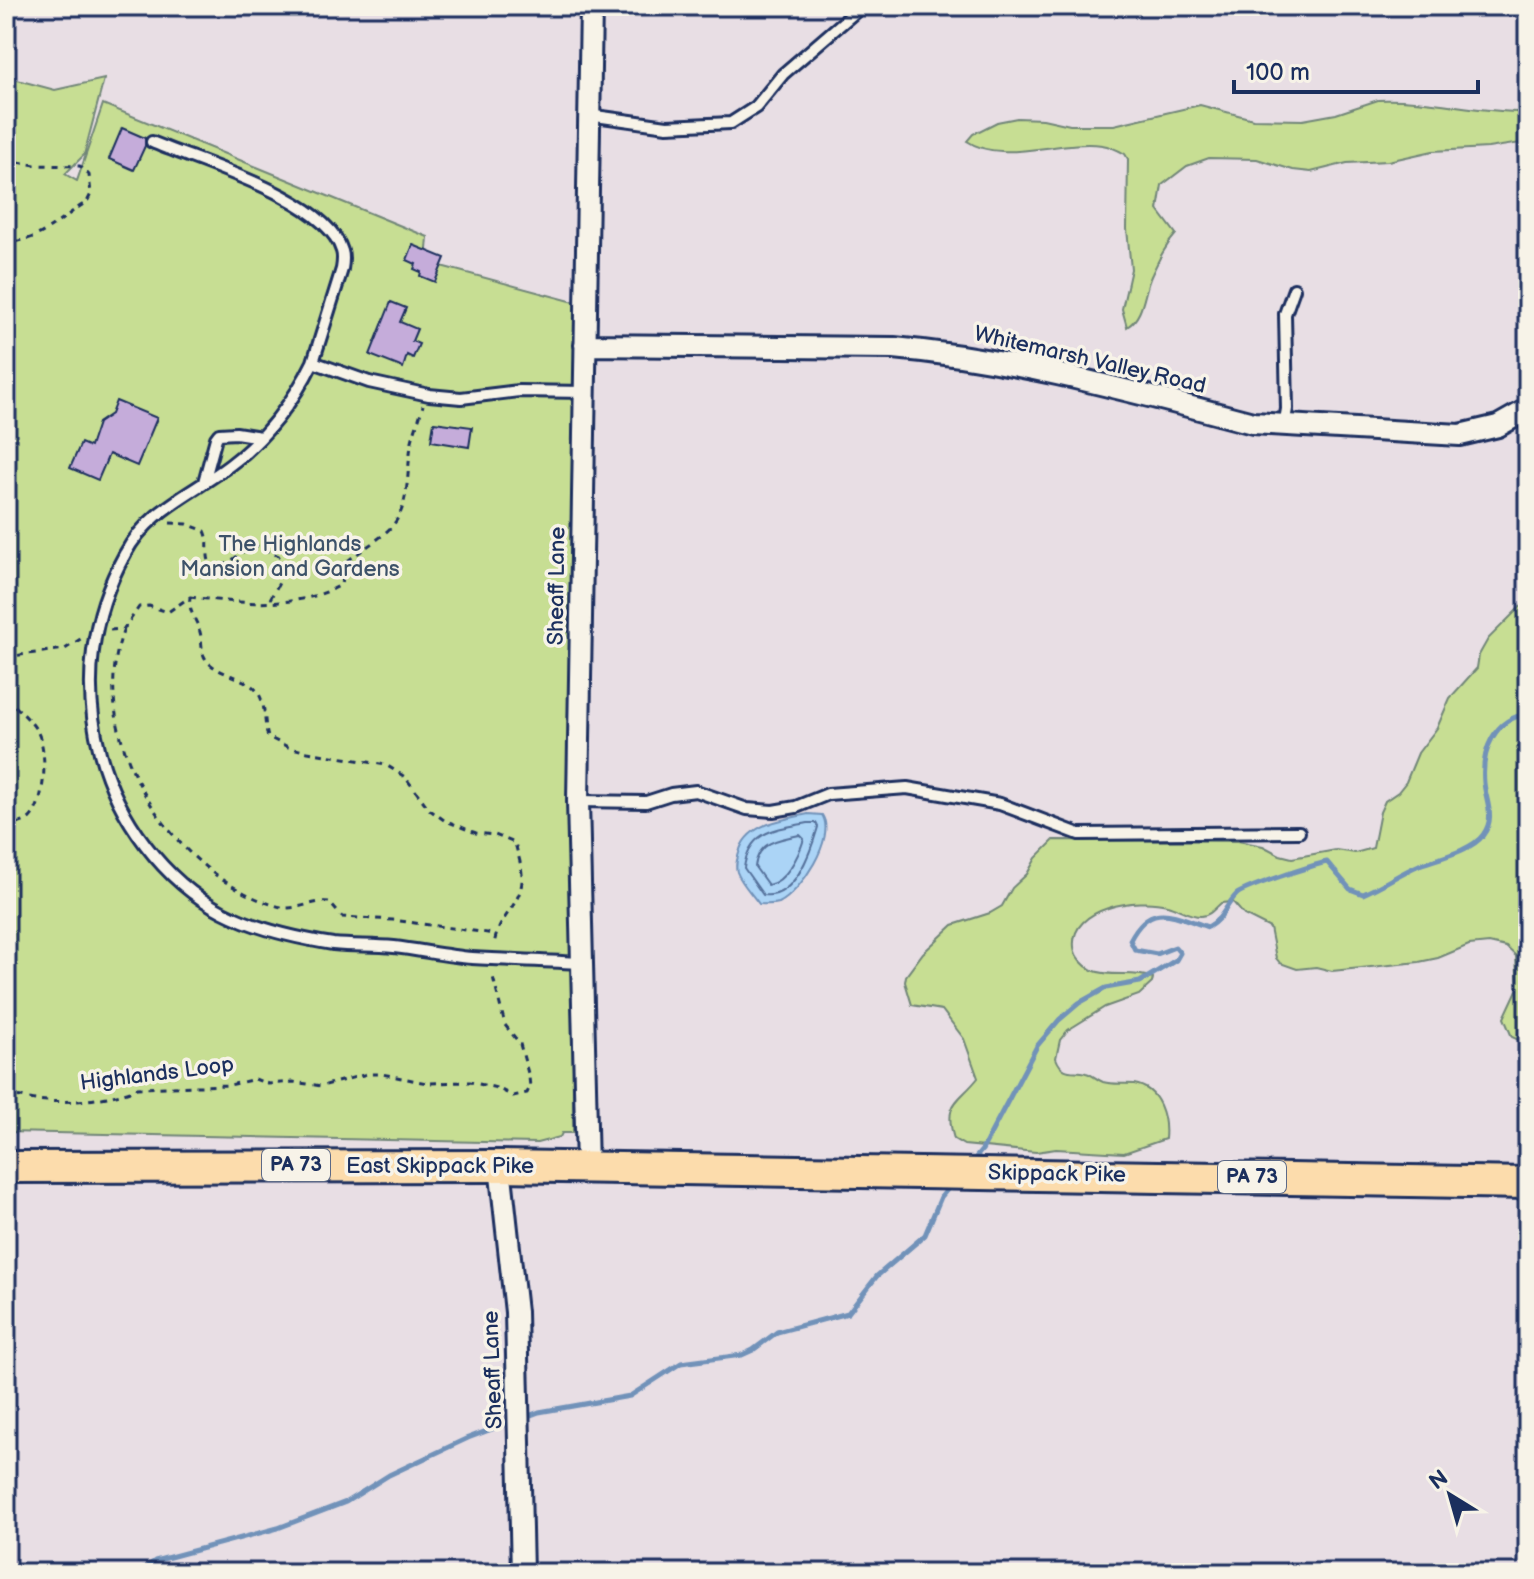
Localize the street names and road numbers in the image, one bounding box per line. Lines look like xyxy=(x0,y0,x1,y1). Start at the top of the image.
street label: Whitemarsh Valley Road xyxy=(971,320,1209,400)
street label: Sheaff Lane xyxy=(542,526,572,646)
street label: Highlands Loop xyxy=(78,1051,236,1097)
road number: PA 73 xyxy=(262,1149,330,1181)
street label: East Skippack Pike xyxy=(346,1153,534,1180)
street label: Skippack Pike xyxy=(988,1159,1126,1189)
road number: PA 73 xyxy=(1218,1161,1286,1193)
street label: Sheaff Lane xyxy=(477,1310,509,1430)

